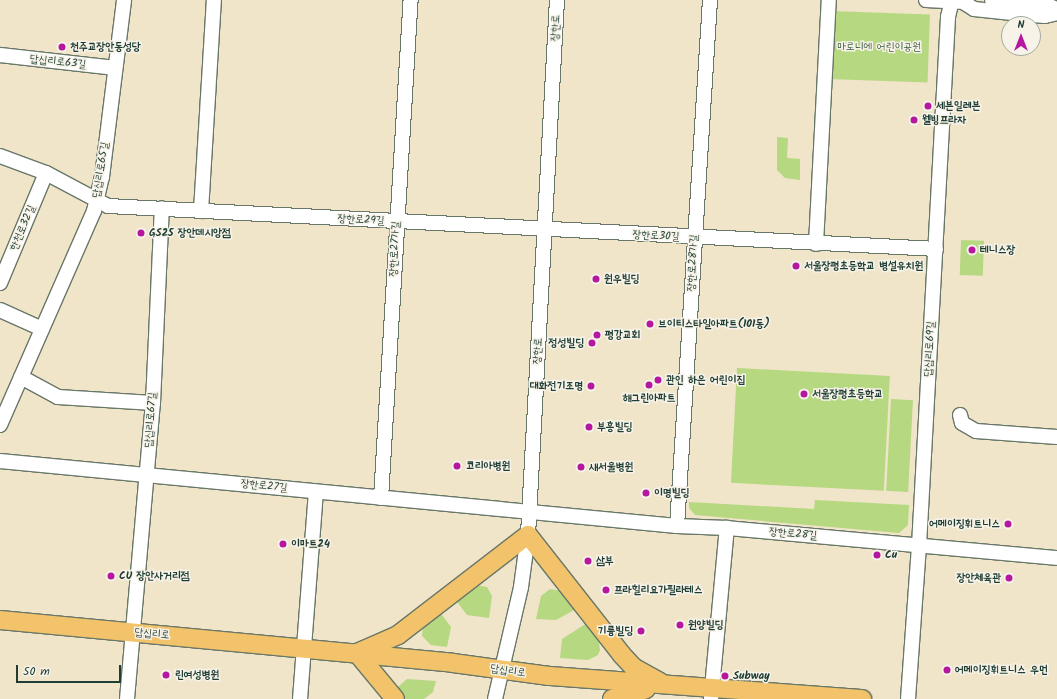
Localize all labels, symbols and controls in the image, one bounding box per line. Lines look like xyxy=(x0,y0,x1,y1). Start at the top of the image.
street label: 장한로 xyxy=(549,14,563,42)
north arrow xyxy=(1001,16,1041,56)
text: N xyxy=(1018,16,1024,34)
place label: 천주교장안동성당 xyxy=(70,40,141,54)
park label: 마로니에 어린이공원 xyxy=(837,40,921,54)
marker: 천주교장안동성당 xyxy=(57,42,67,52)
street label: 답십리로63길 xyxy=(29,52,87,72)
place label: 세븐일레븐 xyxy=(936,99,980,113)
marker: 세븐일레븐 xyxy=(923,101,933,111)
place label: 웰빙프라자 xyxy=(922,113,966,127)
marker: 웰빙프라자 xyxy=(909,115,919,125)
street label: 답십리로65길 xyxy=(90,141,112,199)
street label: 한천로32길 xyxy=(8,203,38,253)
street label: 장한로29길 xyxy=(337,212,385,228)
street label: 장한로27가길 xyxy=(387,221,403,277)
place label: GS25 장안데시앙점 xyxy=(149,226,231,240)
marker: GS25 장안데시앙점 xyxy=(136,228,146,238)
street label: 장한로30길 xyxy=(632,228,680,244)
street label: 장한로28가길 xyxy=(685,234,701,292)
place label: 테니스장 xyxy=(980,243,1015,257)
marker: 테니스장 xyxy=(967,245,977,255)
place label: 서울장평초등학교 병설유치원 xyxy=(804,259,923,273)
marker: 서울장평초등학교 병설유치원 xyxy=(791,261,801,271)
place label: 원우빌딩 xyxy=(604,272,639,286)
marker: 원우빌딩 xyxy=(591,274,601,284)
place label: 브이티스타일아파트(101동) xyxy=(658,317,770,331)
marker: 브이티스타일아파트(101동) xyxy=(645,319,655,329)
street label: 답십리로69길 xyxy=(922,321,938,377)
place label: 평강교회 xyxy=(605,328,640,342)
marker: 평강교회 xyxy=(592,330,602,340)
place label: 정성빌딩 xyxy=(549,336,584,350)
street label: 장한로 xyxy=(531,337,545,365)
marker: 정성빌딩 xyxy=(587,338,597,348)
place label: 관인 하은 어린이집 xyxy=(666,373,745,387)
marker: 관인 하은 어린이집 xyxy=(653,375,663,385)
place label: 대화전기조명 xyxy=(530,379,583,393)
marker: 해그린아파트 xyxy=(644,380,654,390)
marker: 대화전기조명 xyxy=(586,381,596,391)
place label: 서울장평초등학교 xyxy=(812,387,883,401)
marker: 서울장평초등학교 xyxy=(799,389,809,399)
place label: 해그린아파트 xyxy=(622,391,676,405)
street label: 답십리로67길 xyxy=(142,392,160,448)
place label: 부흥빌딩 xyxy=(597,420,632,434)
marker: 부흥빌딩 xyxy=(584,422,594,432)
place label: 코리아병원 xyxy=(466,459,510,473)
marker: 코리아병원 xyxy=(451,460,463,472)
place label: 새서울병원 xyxy=(589,460,633,474)
marker: 새서울병원 xyxy=(576,462,586,472)
street label: 장한로27길 xyxy=(240,477,288,495)
place label: 이명빌딩 xyxy=(654,486,689,500)
marker: 이명빌딩 xyxy=(641,488,651,498)
place label: 어메이징휘트니스 xyxy=(929,517,1000,531)
marker: 어메이징휘트니스 xyxy=(1003,519,1013,529)
street label: 장한로28길 xyxy=(768,525,818,543)
place label: 이마트24 xyxy=(291,537,330,551)
marker: 이마트24 xyxy=(278,539,288,549)
place label: Cu xyxy=(885,548,897,562)
marker: Cu xyxy=(872,550,882,560)
place label: 삼부 xyxy=(596,554,614,568)
marker: 삼부 xyxy=(583,556,593,566)
place label: CU 장안사거리점 xyxy=(119,569,190,583)
marker: CU 장안사거리점 xyxy=(106,571,116,581)
place label: 장안체육관 xyxy=(957,571,1001,585)
marker: 장안체육관 xyxy=(1004,573,1014,583)
place label: 프라힐리요가필라테스 xyxy=(614,583,703,597)
marker: 프라힐리요가필라테스 xyxy=(601,585,611,595)
place label: 원양빌딩 xyxy=(688,618,723,632)
marker: 원양빌딩 xyxy=(675,620,685,630)
place label: 기륭빌딩 xyxy=(598,624,633,638)
street label: 답십리로 xyxy=(134,626,170,642)
marker: 기륭빌딩 xyxy=(636,626,646,636)
scale bar xyxy=(18,657,123,683)
text: 50 m xyxy=(23,662,50,681)
street label: 답십리로 xyxy=(490,662,526,680)
place label: 어메이징휘트니스 우먼 xyxy=(955,663,1048,677)
marker: 어메이징휘트니스 우먼 xyxy=(942,665,952,675)
place label: 린여성병원 xyxy=(175,668,219,682)
marker: 린여성병원 xyxy=(160,669,172,681)
place label: Subway xyxy=(733,669,770,683)
marker: Subway xyxy=(720,671,730,681)

